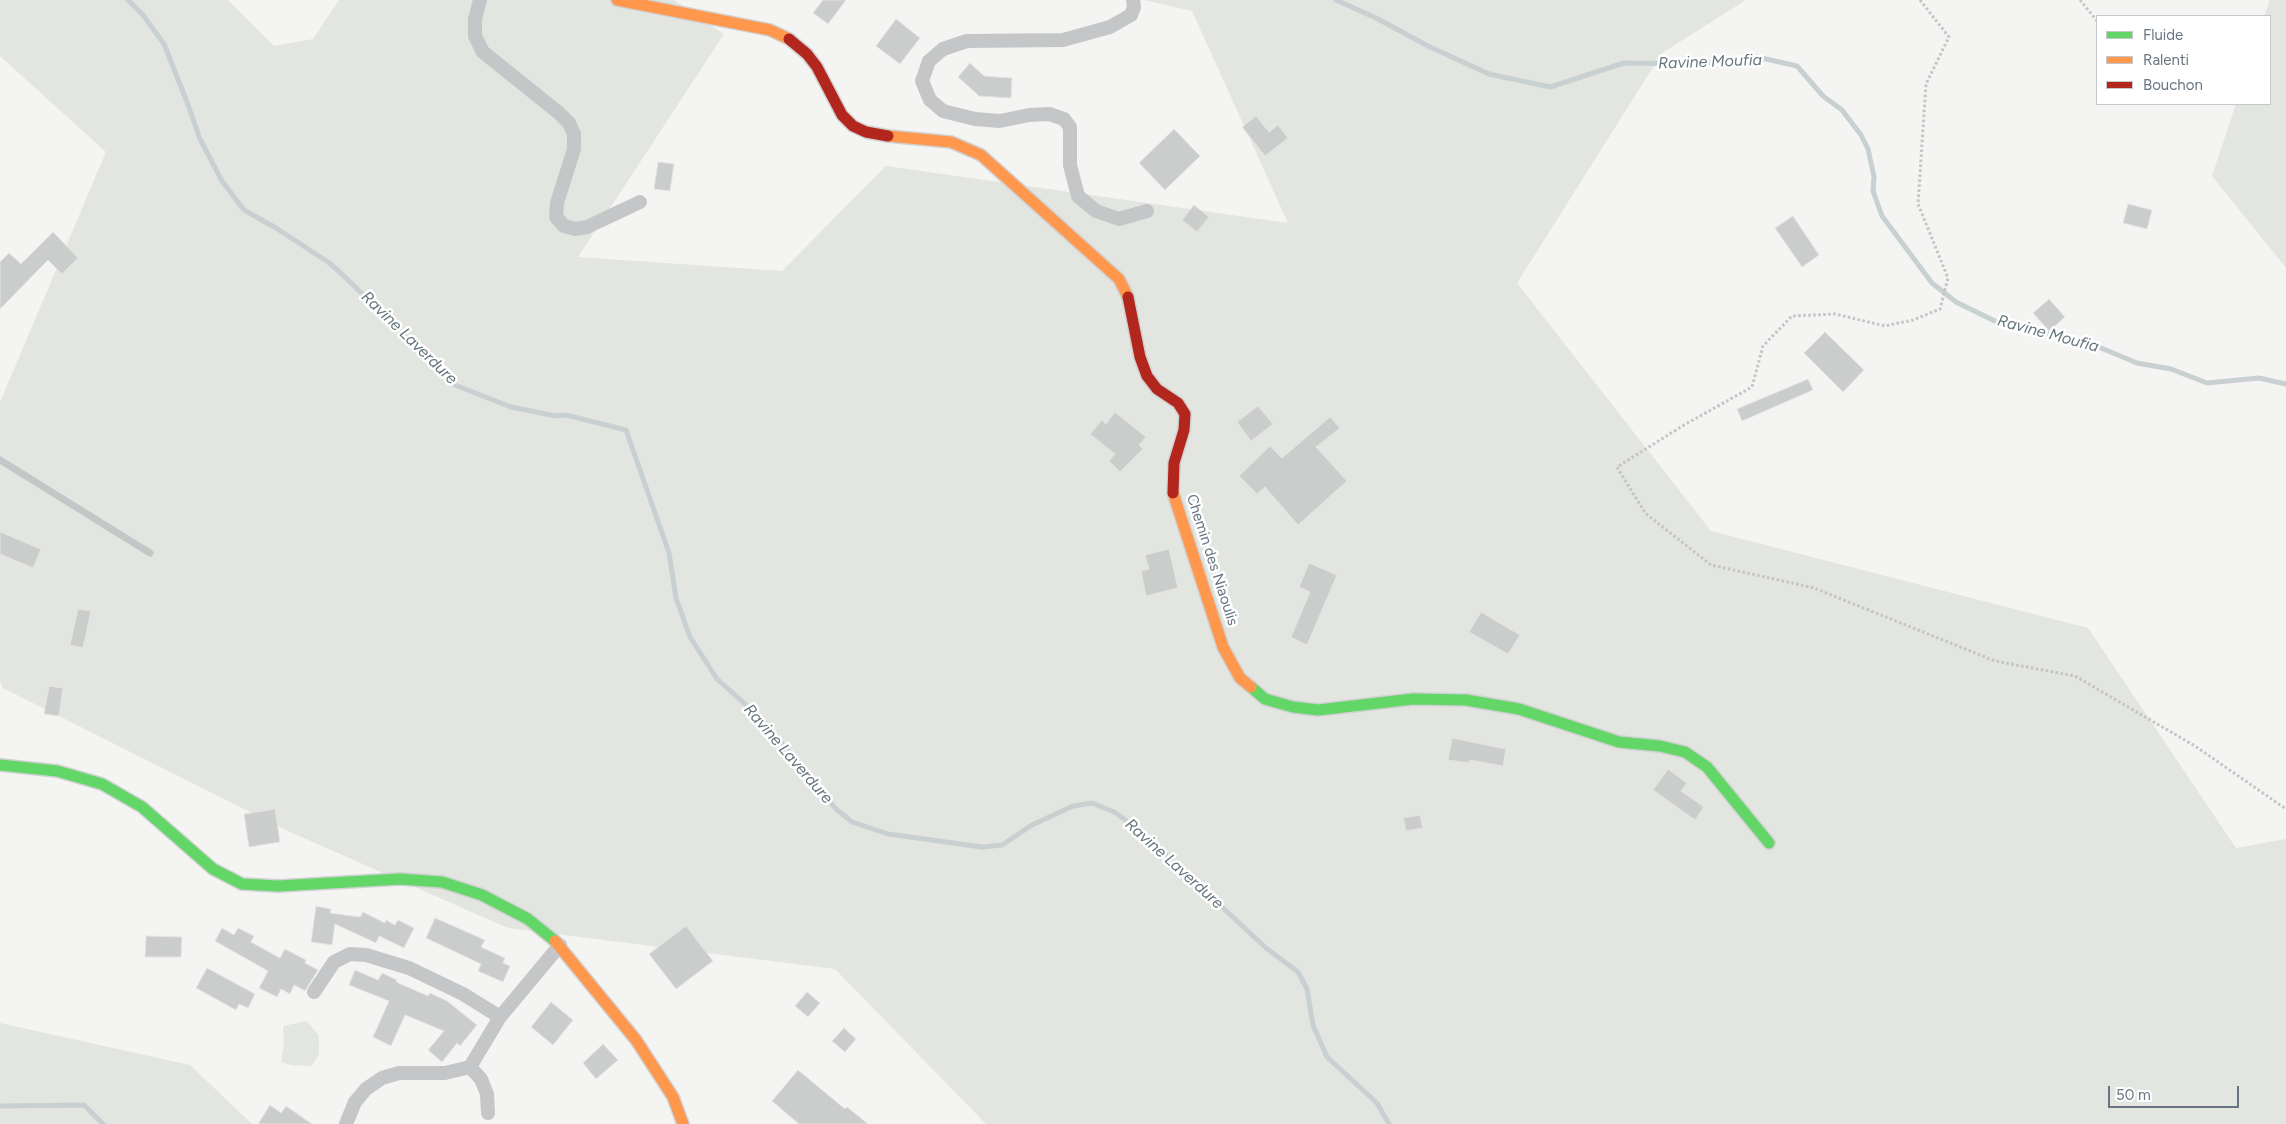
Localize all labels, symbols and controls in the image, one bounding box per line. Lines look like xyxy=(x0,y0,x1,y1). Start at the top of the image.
legend xyxy=(2096,15,2271,105)
text: Fluide xyxy=(2143,26,2183,44)
water label: Ravine Moufia xyxy=(1658,51,1762,73)
text: Ralenti xyxy=(2143,51,2189,69)
text: Bouchon xyxy=(2143,76,2203,94)
water label: Ravine Laverdure xyxy=(357,287,461,389)
water label: Ravine Moufia xyxy=(1995,311,2101,357)
street label: Chemin des Niaoulis xyxy=(1182,492,1242,628)
water label: Ravine Laverdure xyxy=(740,700,836,808)
water label: Ravine Laverdure xyxy=(1121,815,1227,913)
scale bar xyxy=(2111,1076,2242,1108)
text: 50 m xyxy=(2116,1086,2151,1104)

